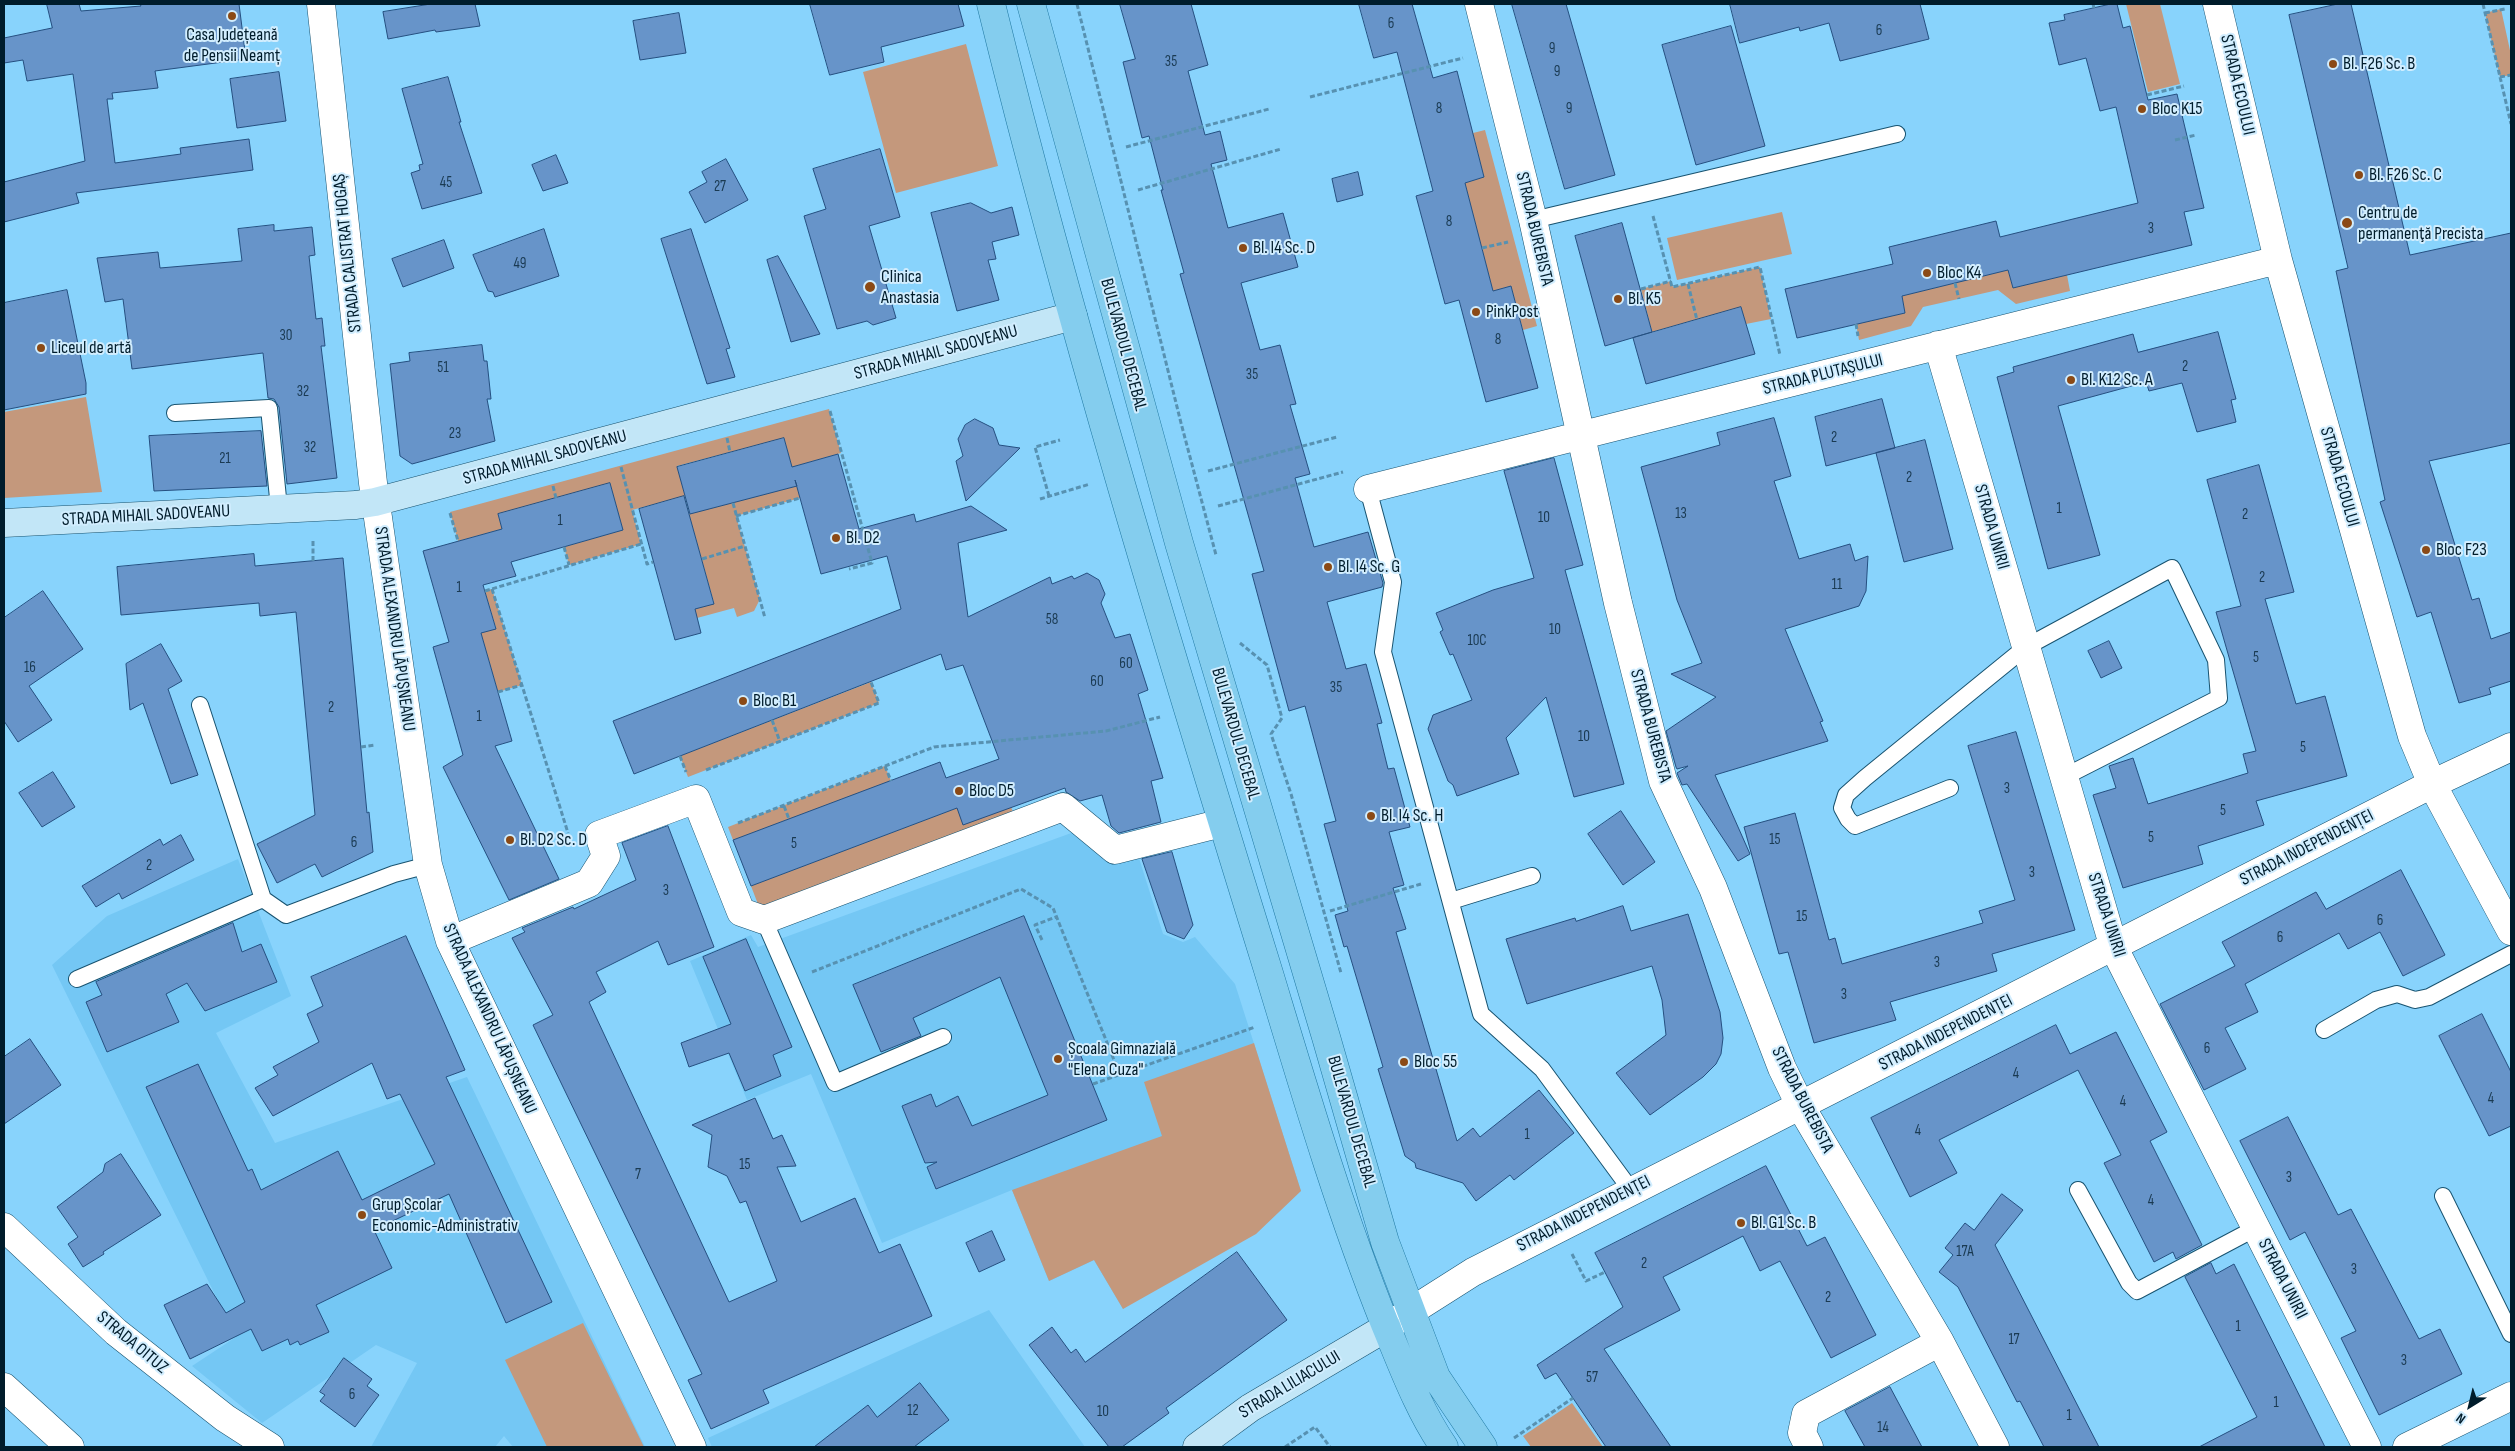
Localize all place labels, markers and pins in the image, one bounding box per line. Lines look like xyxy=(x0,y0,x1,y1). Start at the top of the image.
marker: Casa Județeană de Pensii Neamț xyxy=(226,10,238,22)
place label: Casa Județeană de Pensii Neamț xyxy=(184,24,280,66)
place label: Bl. F26 Sc. B xyxy=(2343,53,2415,75)
marker: Bl. F26 Sc. B xyxy=(2327,58,2339,70)
place label: Bloc K15 xyxy=(2152,98,2202,120)
marker: Bloc K15 xyxy=(2136,103,2148,115)
place label: Bl. F26 Sc. C xyxy=(2369,164,2442,186)
marker: Bl. F26 Sc. C xyxy=(2353,169,2365,181)
place label: Centru de permanenţă Precista xyxy=(2358,202,2483,244)
marker: Centru de permanenţă Precista xyxy=(2340,216,2354,230)
place label: Bl. I4 Sc. D xyxy=(1253,237,1315,259)
marker: Bl. I4 Sc. D xyxy=(1237,242,1249,254)
place label: Bloc K4 xyxy=(1937,262,1981,284)
place label: Clinica Anastasia xyxy=(881,266,939,308)
marker: Bloc K4 xyxy=(1921,267,1933,279)
marker: Clinica Anastasia xyxy=(863,280,877,294)
place label: Bl. K5 xyxy=(1628,288,1661,310)
marker: Bl. K5 xyxy=(1612,293,1624,305)
place label: PinkPost xyxy=(1486,301,1539,323)
marker: PinkPost xyxy=(1470,306,1482,318)
place label: Liceul de artă xyxy=(51,337,131,359)
marker: Liceul de artă xyxy=(35,342,47,354)
place label: Bl. K12 Sc. A xyxy=(2081,369,2153,391)
marker: Bl. K12 Sc. A xyxy=(2065,374,2077,386)
place label: Bl. D2 xyxy=(846,527,880,549)
marker: Bl. D2 xyxy=(830,532,842,544)
place label: Bloc F23 xyxy=(2436,539,2487,561)
marker: Bloc F23 xyxy=(2420,544,2432,556)
place label: Bl. I4 Sc. G xyxy=(1338,556,1400,578)
marker: Bl. I4 Sc. G xyxy=(1322,561,1334,573)
place label: Bloc B1 xyxy=(753,690,796,712)
marker: Bloc B1 xyxy=(737,695,749,707)
place label: Bloc D5 xyxy=(969,780,1014,802)
marker: Bloc D5 xyxy=(953,785,965,797)
place label: Bl. I4 Sc. H xyxy=(1381,805,1443,827)
marker: Bl. I4 Sc. H xyxy=(1365,810,1377,822)
place label: Bl. D2 Sc. D xyxy=(520,829,587,851)
marker: Bl. D2 Sc. D xyxy=(504,834,516,846)
place label: Școala Gimnazială "Elena Cuza" xyxy=(1068,1038,1176,1080)
place label: Bloc 55 xyxy=(1414,1051,1457,1073)
marker: Școala Gimnazială "Elena Cuza" xyxy=(1052,1053,1064,1065)
marker: Bloc 55 xyxy=(1398,1056,1410,1068)
place label: Grup Școlar Economic-Administrativ xyxy=(372,1194,518,1236)
marker: Grup Școlar Economic-Administrativ xyxy=(356,1209,368,1221)
place label: Bl. G1 Sc. B xyxy=(1751,1212,1816,1234)
marker: Bl. G1 Sc. B xyxy=(1735,1217,1747,1229)

